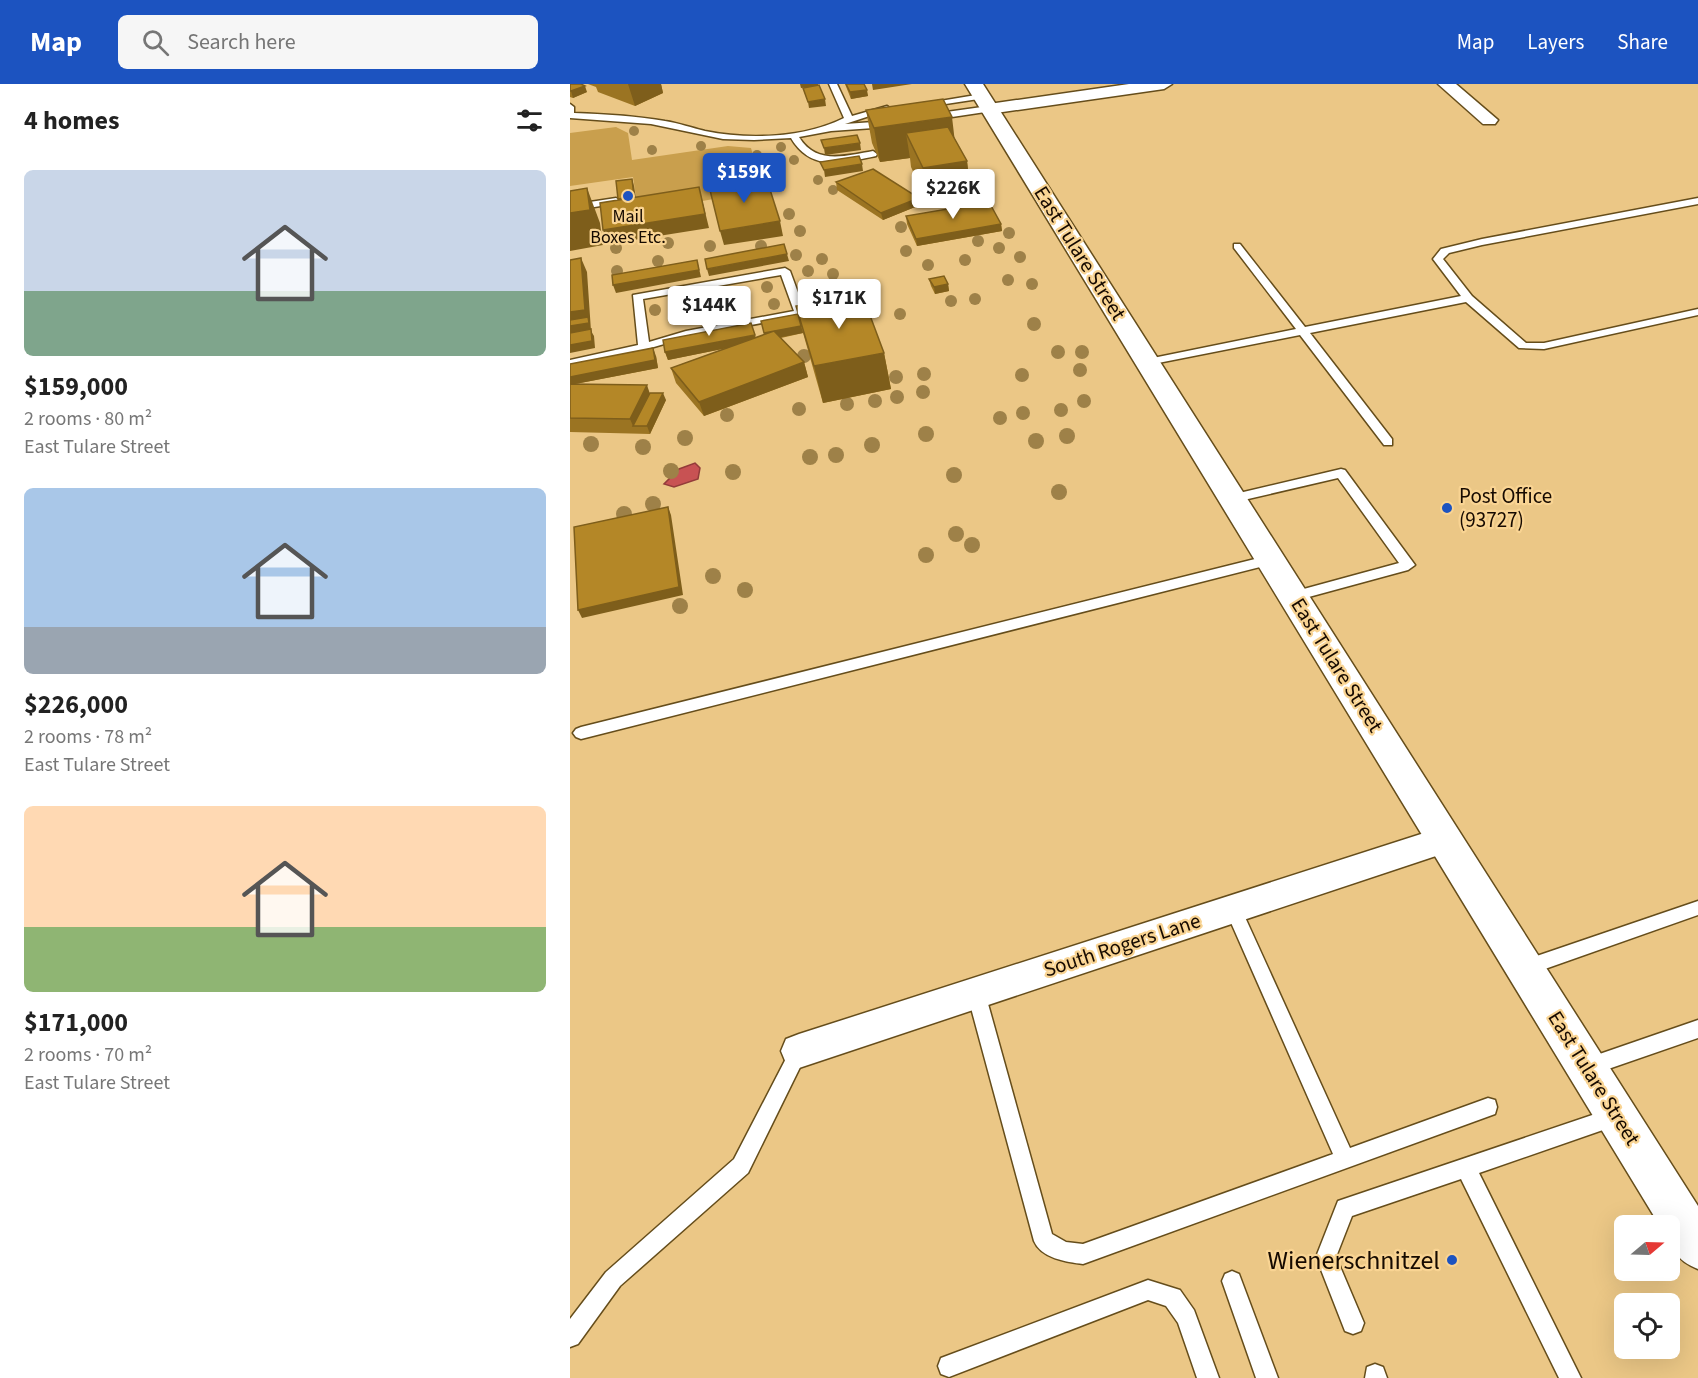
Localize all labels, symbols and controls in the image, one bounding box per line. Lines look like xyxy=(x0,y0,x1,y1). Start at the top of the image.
search box xyxy=(118,15,538,69)
text: Map xyxy=(30,22,82,62)
icon: search xyxy=(139,26,172,59)
text: Search here xyxy=(187,26,296,58)
text: Map xyxy=(1457,27,1494,57)
text: Layers xyxy=(1527,27,1584,57)
text: Share xyxy=(1617,27,1668,57)
text: 4 homes xyxy=(24,102,119,139)
icon: filters xyxy=(513,104,546,137)
pin: $159K xyxy=(702,153,786,204)
text: $159K xyxy=(717,158,771,186)
pin: $226K xyxy=(911,169,995,220)
text: $226K xyxy=(926,174,980,202)
street label: East Tulare Street xyxy=(1027,180,1133,326)
marker: Mail Boxes Etc. xyxy=(621,189,635,203)
place label: Mail Boxes Etc. xyxy=(590,204,666,250)
icon: home xyxy=(231,209,339,317)
pin: $171K xyxy=(797,279,881,330)
text: $171K xyxy=(812,284,866,312)
pin: $144K xyxy=(667,286,751,337)
text: $144K xyxy=(682,291,736,319)
text: $159,000 xyxy=(24,368,128,405)
text: 2 rooms · 80 m² xyxy=(24,405,152,433)
text: East Tulare Street xyxy=(24,433,170,461)
place label: Post Office (93727) xyxy=(1459,481,1552,535)
marker: Post Office (93727) xyxy=(1440,501,1454,515)
icon: home xyxy=(231,527,339,635)
street label: East Tulare Street xyxy=(1284,592,1390,738)
text: $226,000 xyxy=(24,686,128,723)
text: 2 rooms · 78 m² xyxy=(24,723,152,751)
text: East Tulare Street xyxy=(24,751,170,779)
icon: home xyxy=(231,845,339,953)
street label: South Rogers Lane xyxy=(1040,905,1204,985)
text: $171,000 xyxy=(24,1004,128,1041)
street label: East Tulare Street xyxy=(1541,1005,1647,1151)
text: 2 rooms · 70 m² xyxy=(24,1041,152,1069)
text: East Tulare Street xyxy=(24,1069,170,1097)
north arrow xyxy=(1614,1215,1680,1281)
map controls xyxy=(1614,1215,1680,1359)
place label: Wienerschnitzel xyxy=(1268,1242,1440,1279)
marker: Wienerschnitzel xyxy=(1445,1253,1459,1267)
button: locate xyxy=(1614,1293,1680,1359)

